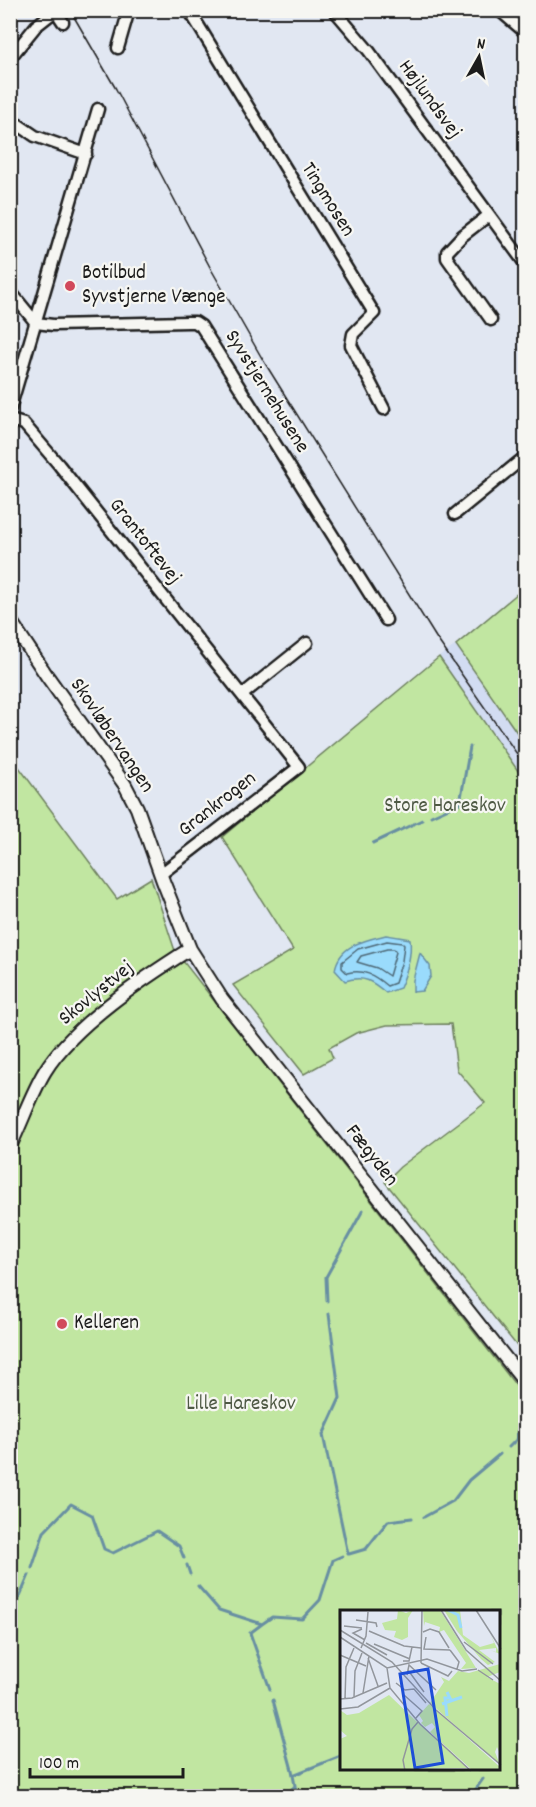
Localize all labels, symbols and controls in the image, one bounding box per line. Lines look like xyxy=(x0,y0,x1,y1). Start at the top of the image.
north arrow xyxy=(449,27,509,87)
text: N xyxy=(475,33,487,57)
street label: Højlundsvej xyxy=(390,54,468,146)
street label: Tingmosen xyxy=(292,157,362,243)
place label: Botilbud Syvstjerne Vænge xyxy=(82,259,226,313)
marker: Botilbud Syvstjerne Vænge xyxy=(63,279,77,293)
street label: Syvstjernehusene xyxy=(216,325,316,459)
street label: Grantoftevej xyxy=(100,492,188,592)
street label: Skovløbervangen xyxy=(61,673,161,799)
street label: Grankrogen xyxy=(173,765,263,845)
park label: Store Hareskov xyxy=(384,792,506,822)
street label: Skovlystvej xyxy=(53,954,141,1034)
street label: Fægyden xyxy=(337,1118,405,1194)
place label: Kelleren xyxy=(74,1309,139,1339)
marker: Kelleren xyxy=(55,1317,69,1331)
park label: Lille Hareskov xyxy=(186,1390,296,1420)
inset map xyxy=(340,1610,500,1771)
scale bar xyxy=(30,1741,183,1779)
text: 100 m xyxy=(39,1752,79,1777)

